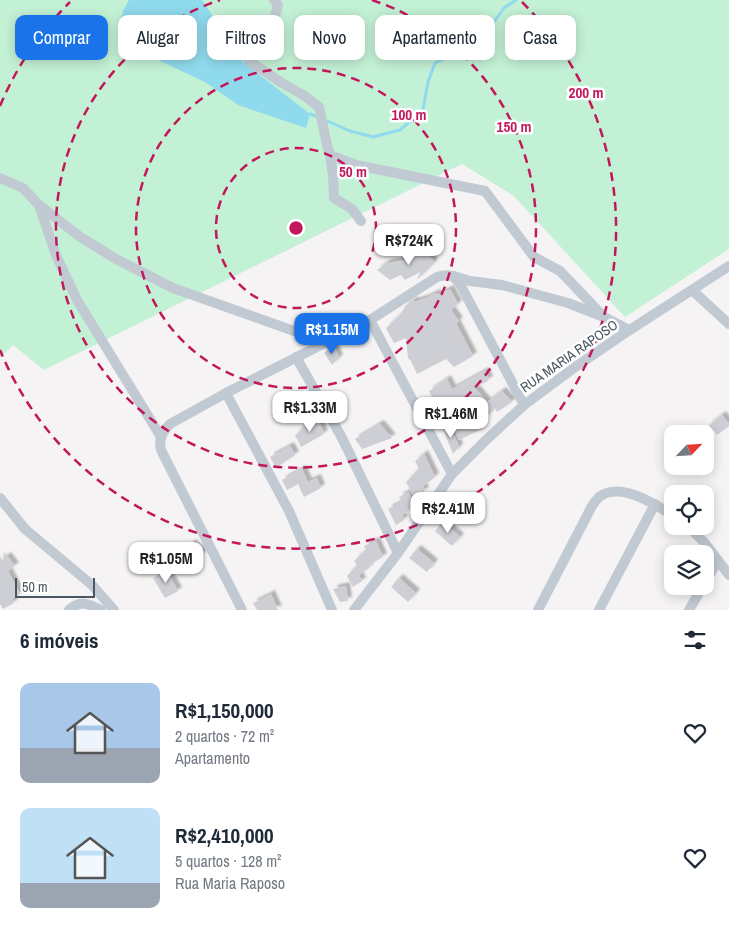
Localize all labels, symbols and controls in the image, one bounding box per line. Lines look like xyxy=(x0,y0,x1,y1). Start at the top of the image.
chip: Comprar xyxy=(15,15,108,60)
chip: Alugar xyxy=(118,15,197,60)
chip: Filtros xyxy=(207,15,284,60)
chip: Novo xyxy=(294,15,365,60)
chip: Apartamento xyxy=(375,15,495,60)
chip: Casa xyxy=(505,15,576,60)
text: 200 m xyxy=(569,82,603,103)
text: 100 m xyxy=(392,104,426,125)
text: 150 m xyxy=(497,116,531,137)
text: 50 m xyxy=(339,161,367,182)
centre of rings xyxy=(287,219,305,237)
pin: R$724K xyxy=(368,224,450,266)
text: R$724K xyxy=(385,229,433,251)
pin: R$1.15M xyxy=(286,312,378,355)
street label: RUA MARIA RAPOSO xyxy=(517,316,621,396)
text: R$1.15M xyxy=(305,318,359,340)
pin: R$1.33M xyxy=(264,390,356,433)
text: R$1.33M xyxy=(283,396,337,418)
pin: R$1.46M xyxy=(405,396,497,439)
text: R$1.46M xyxy=(424,402,478,424)
north arrow xyxy=(664,425,714,475)
map controls xyxy=(664,425,714,595)
button: locate xyxy=(664,485,714,535)
pin: R$2.41M xyxy=(402,492,494,534)
text: R$2.41M xyxy=(421,497,475,519)
pin: R$1.05M xyxy=(120,542,212,584)
button: layers xyxy=(664,545,714,595)
text: R$1.05M xyxy=(139,547,193,569)
scale bar xyxy=(15,575,95,598)
text: 50 m xyxy=(22,578,48,596)
text: 6 imóveis xyxy=(20,626,99,655)
icon: filters xyxy=(681,626,709,654)
text: R$1,150,000 xyxy=(175,696,274,725)
icon: home xyxy=(60,703,120,763)
icon: heart xyxy=(681,719,709,747)
text: 2 quartos · 72 m² xyxy=(175,725,274,747)
text: Apartamento xyxy=(175,747,250,769)
text: R$2,410,000 xyxy=(175,821,274,850)
icon: home xyxy=(60,828,120,888)
icon: heart xyxy=(681,844,709,872)
text: 5 quartos · 128 m² xyxy=(175,850,281,872)
text: Rua Maria Raposo xyxy=(175,872,285,894)

